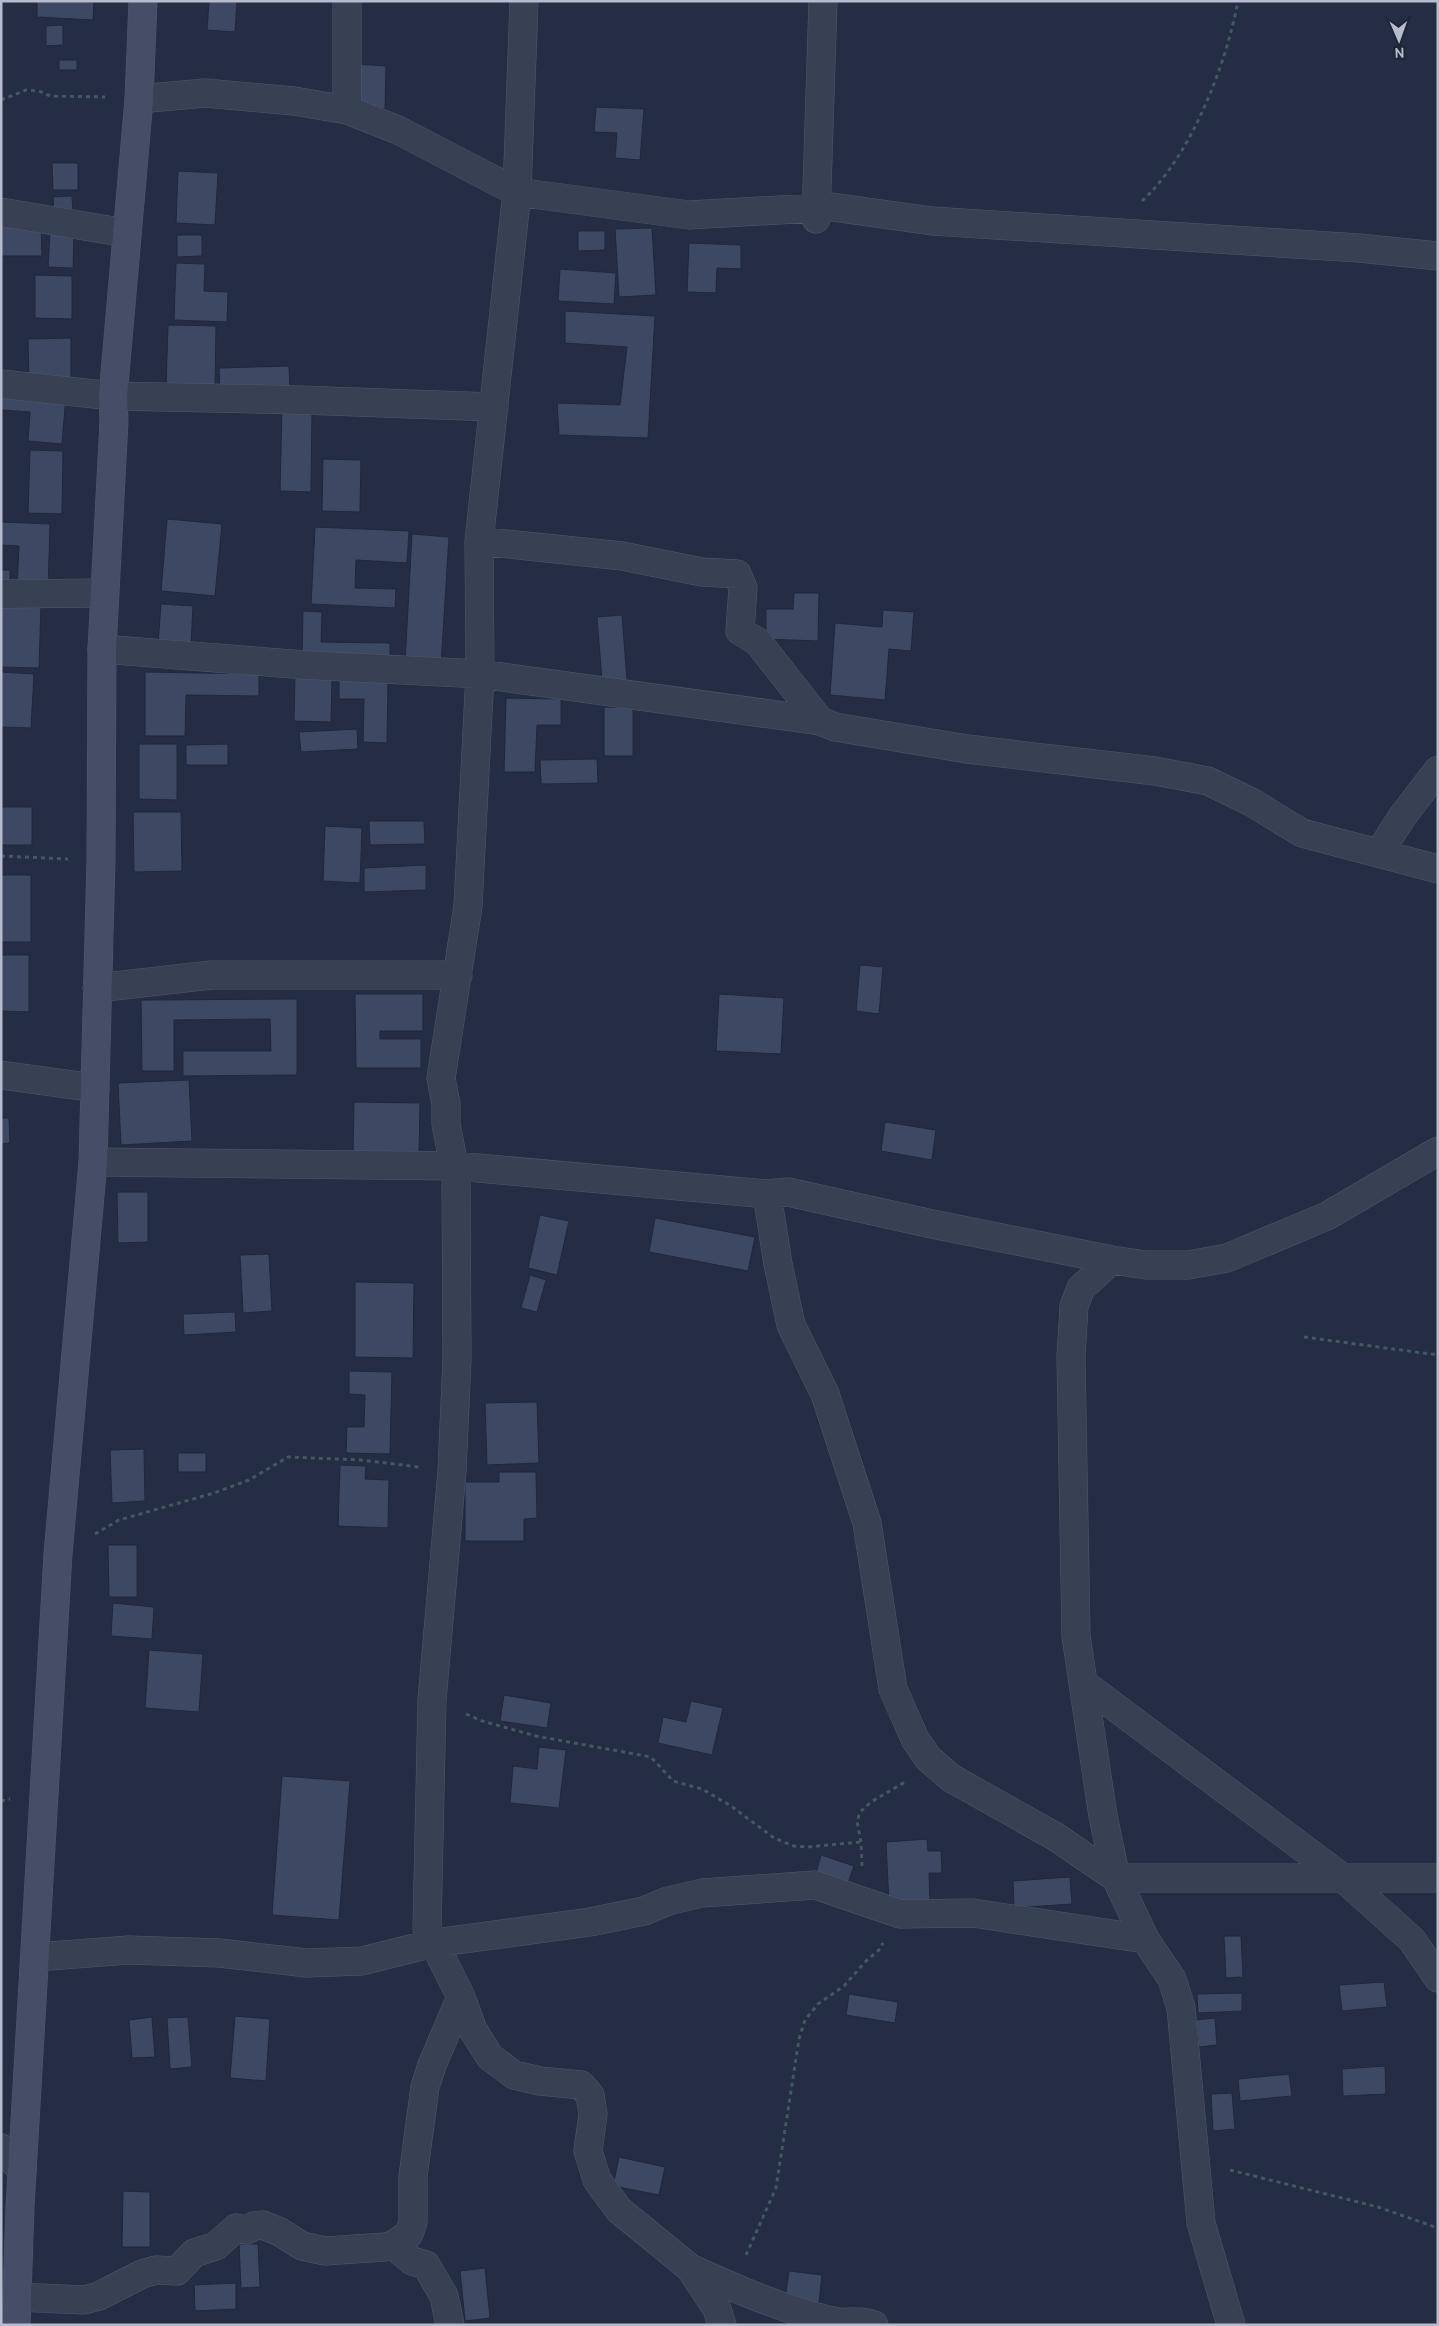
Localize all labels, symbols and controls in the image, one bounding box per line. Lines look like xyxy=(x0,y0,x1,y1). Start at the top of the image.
north arrow xyxy=(1374,15,1424,65)
text: N xyxy=(1394,44,1405,62)

